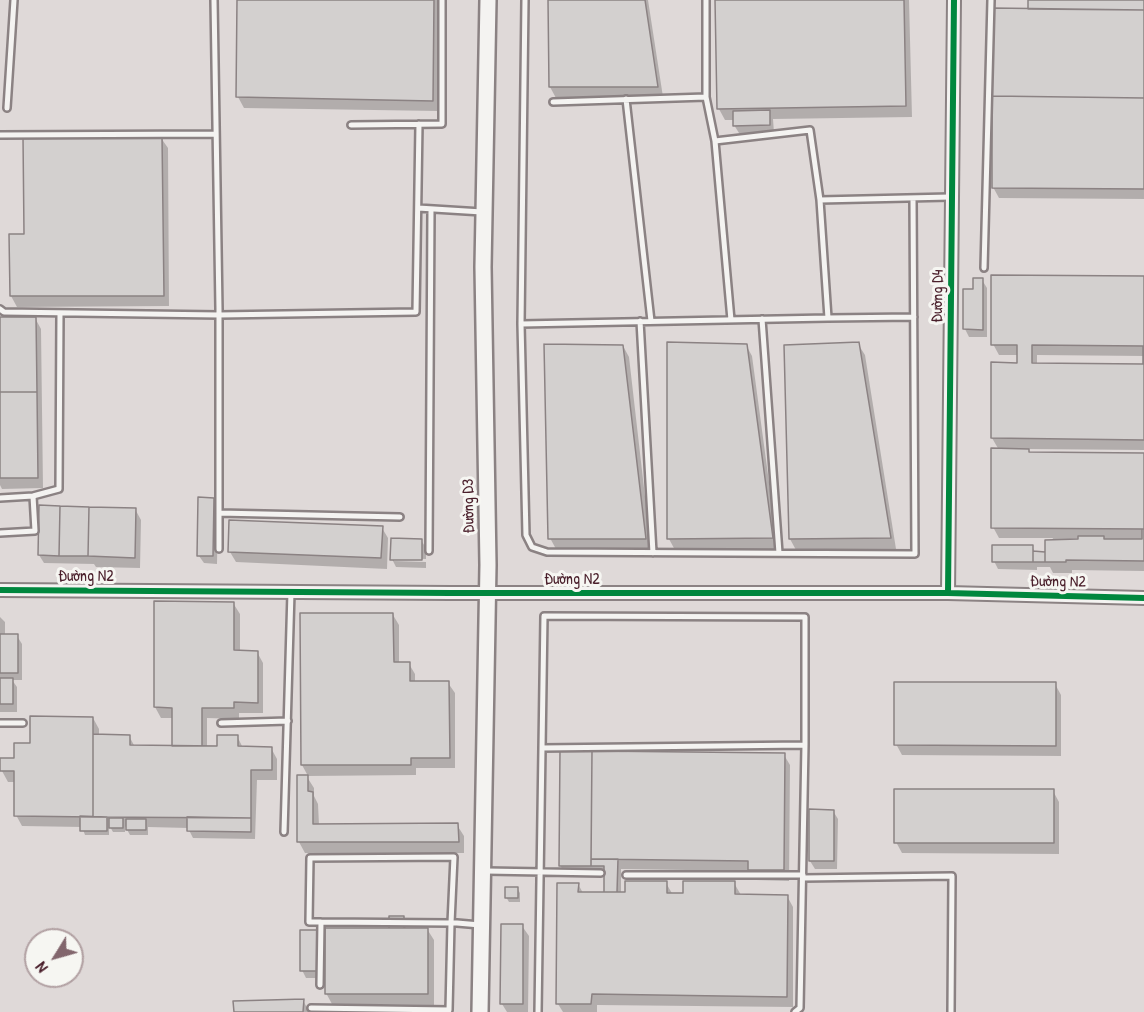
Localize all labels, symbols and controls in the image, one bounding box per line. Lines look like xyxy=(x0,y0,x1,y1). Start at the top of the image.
street label: Đường D4 xyxy=(928,269,948,323)
street label: Đường D3 xyxy=(459,479,479,533)
street label: Đường N2 xyxy=(58,567,114,587)
street label: Đường N2 xyxy=(544,570,600,590)
street label: Đường N2 xyxy=(1030,572,1086,592)
north arrow xyxy=(24,928,84,988)
text: N xyxy=(30,958,53,978)

